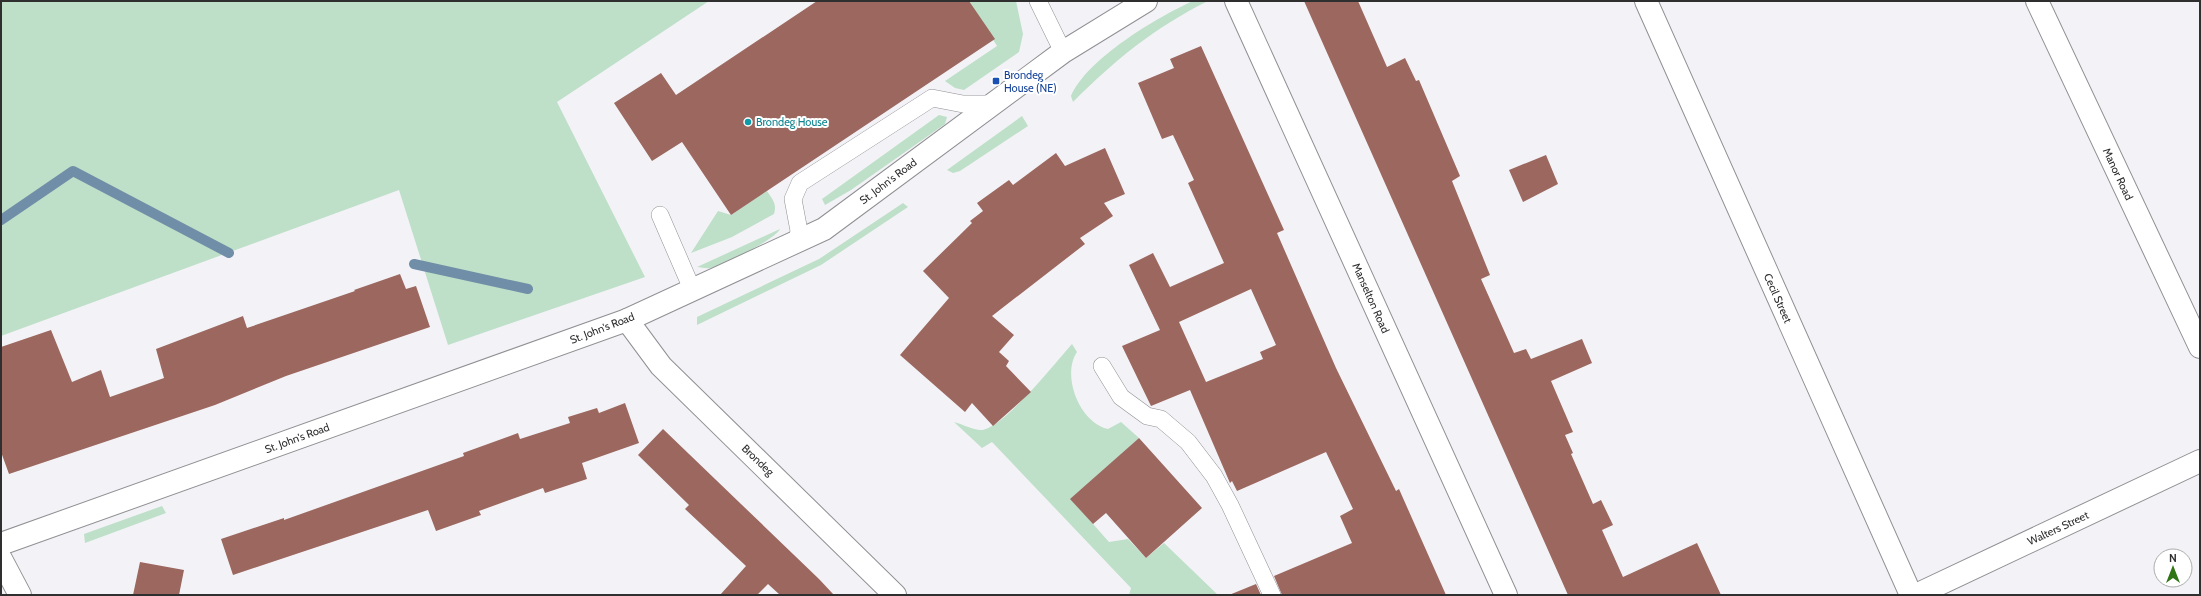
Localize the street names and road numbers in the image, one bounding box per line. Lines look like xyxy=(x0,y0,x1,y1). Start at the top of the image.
street label: Manor Road xyxy=(2100,146,2136,202)
street label: St. John's Road xyxy=(857,155,919,207)
street label: Manselton Road xyxy=(1349,261,1393,335)
street label: Cecil Street xyxy=(1761,271,1795,325)
street label: St. John's Road xyxy=(568,309,636,347)
street label: St. John's Road xyxy=(263,420,331,456)
street label: Brondeg xyxy=(739,441,777,479)
street label: Walters Street xyxy=(2025,508,2091,548)

